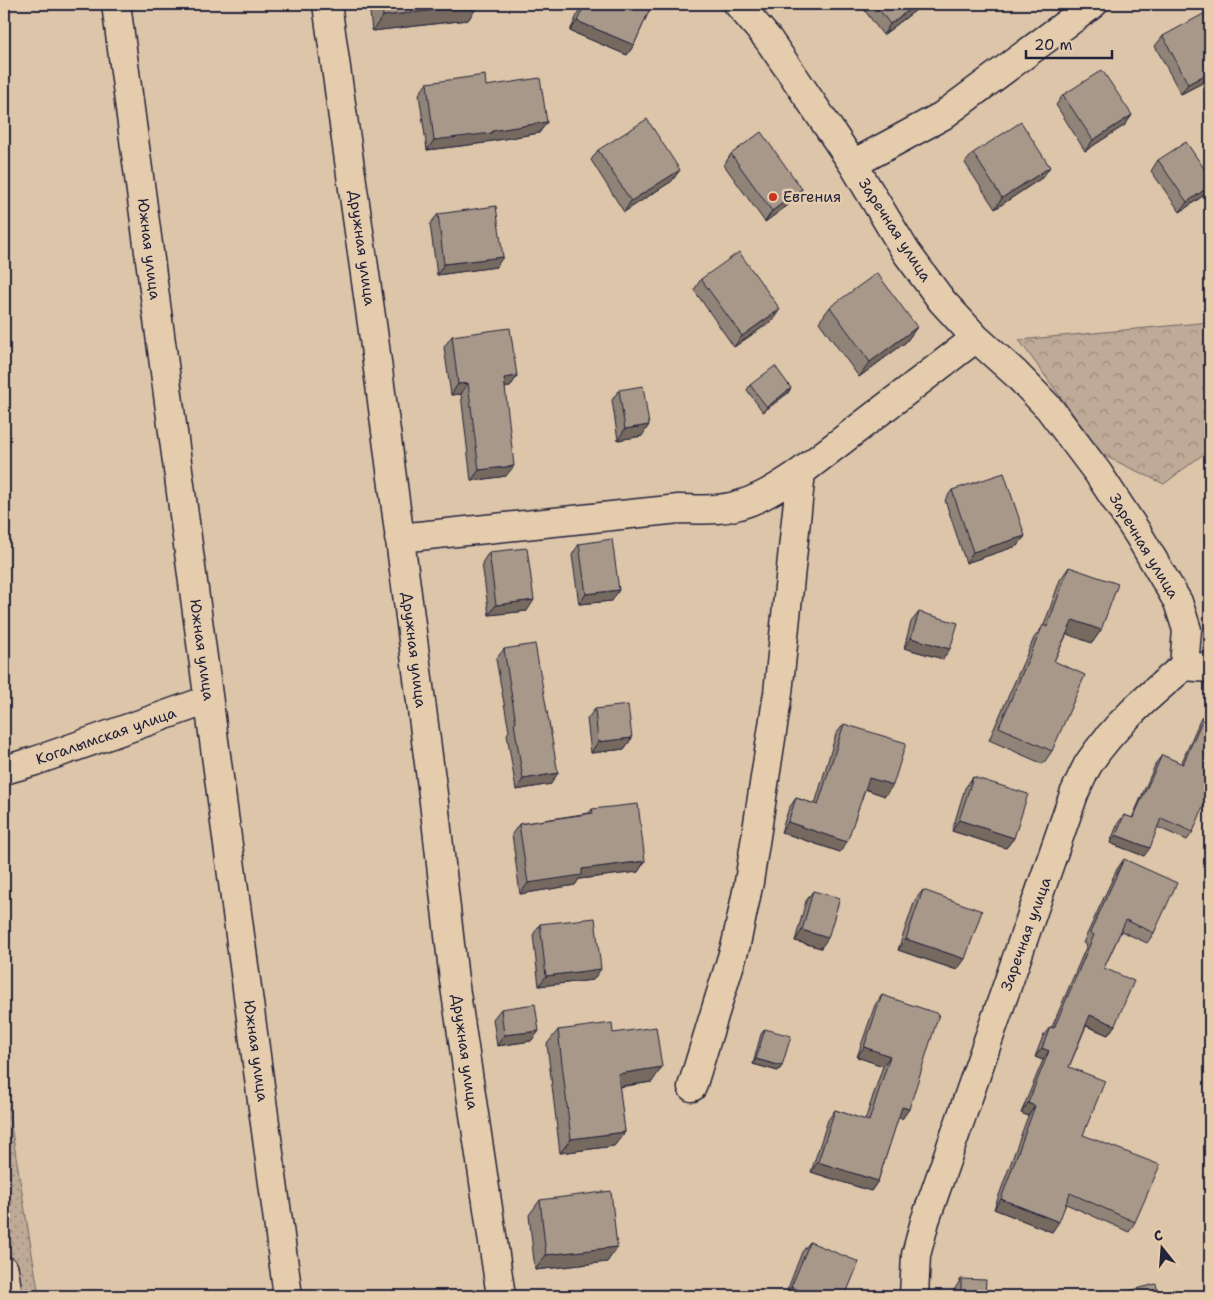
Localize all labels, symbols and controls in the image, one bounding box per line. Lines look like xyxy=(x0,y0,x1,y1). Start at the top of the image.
scale bar xyxy=(1026,28,1113,60)
text: 20 m xyxy=(1034,35,1073,55)
street label: Заречная улица xyxy=(854,174,936,286)
place label: Евгения xyxy=(783,187,841,207)
street label: Дружная улица xyxy=(344,189,380,308)
marker: Евгения xyxy=(767,191,779,203)
street label: Южная улица xyxy=(133,197,165,302)
street label: Заречная улица xyxy=(1105,490,1184,603)
street label: Дружная улица xyxy=(397,591,431,710)
street label: Южная улица xyxy=(185,598,219,703)
street label: Когалымская улица xyxy=(33,702,179,769)
street label: Заречная улица xyxy=(996,874,1056,994)
street label: Дружная улица xyxy=(447,993,483,1112)
street label: Южная улица xyxy=(239,999,273,1104)
north arrow xyxy=(1136,1222,1186,1272)
text: С xyxy=(1151,1226,1165,1245)

